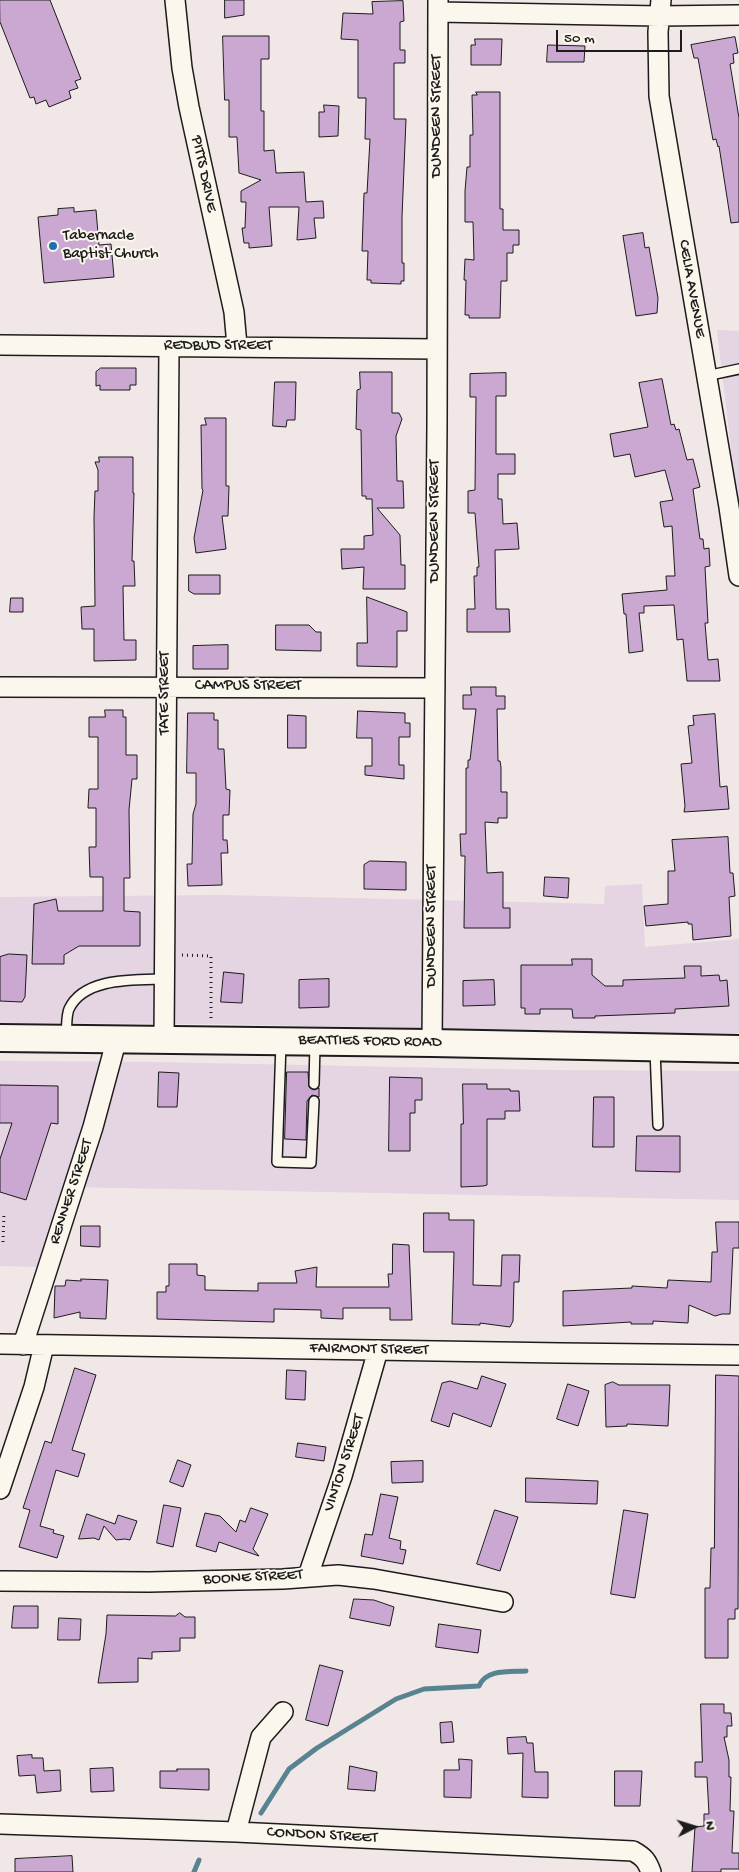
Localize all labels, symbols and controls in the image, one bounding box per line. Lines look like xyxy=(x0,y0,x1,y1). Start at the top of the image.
scale bar xyxy=(559,20,685,52)
text: 50 m xyxy=(564,30,595,48)
street label: DUNDEEN STREET xyxy=(428,55,448,177)
street label: PITTS DRIVE xyxy=(186,134,220,214)
place label: Tabernacle Baptist Church xyxy=(63,227,159,265)
street label: CELIA AVENUE xyxy=(673,238,709,340)
marker: Tabernacle Baptist Church xyxy=(47,240,59,252)
street label: REDBUD STREET xyxy=(164,337,272,357)
street label: DUNDEEN STREET xyxy=(426,460,446,582)
street label: TATE STREET xyxy=(156,651,176,735)
street label: CAMPUS STREET xyxy=(195,677,301,697)
street label: DUNDEEN STREET xyxy=(423,865,443,987)
street label: BEATTIES FORD ROAD xyxy=(298,1031,442,1053)
street label: RENNER STREET xyxy=(46,1137,98,1247)
street label: FAIRMONT STREET xyxy=(309,1339,429,1361)
street label: VINTON STREET xyxy=(320,1412,370,1514)
street label: BOONE STREET xyxy=(203,1566,303,1590)
north arrow xyxy=(669,1802,719,1852)
text: N xyxy=(701,1820,718,1831)
street label: CONDON STREET xyxy=(266,1824,378,1848)

